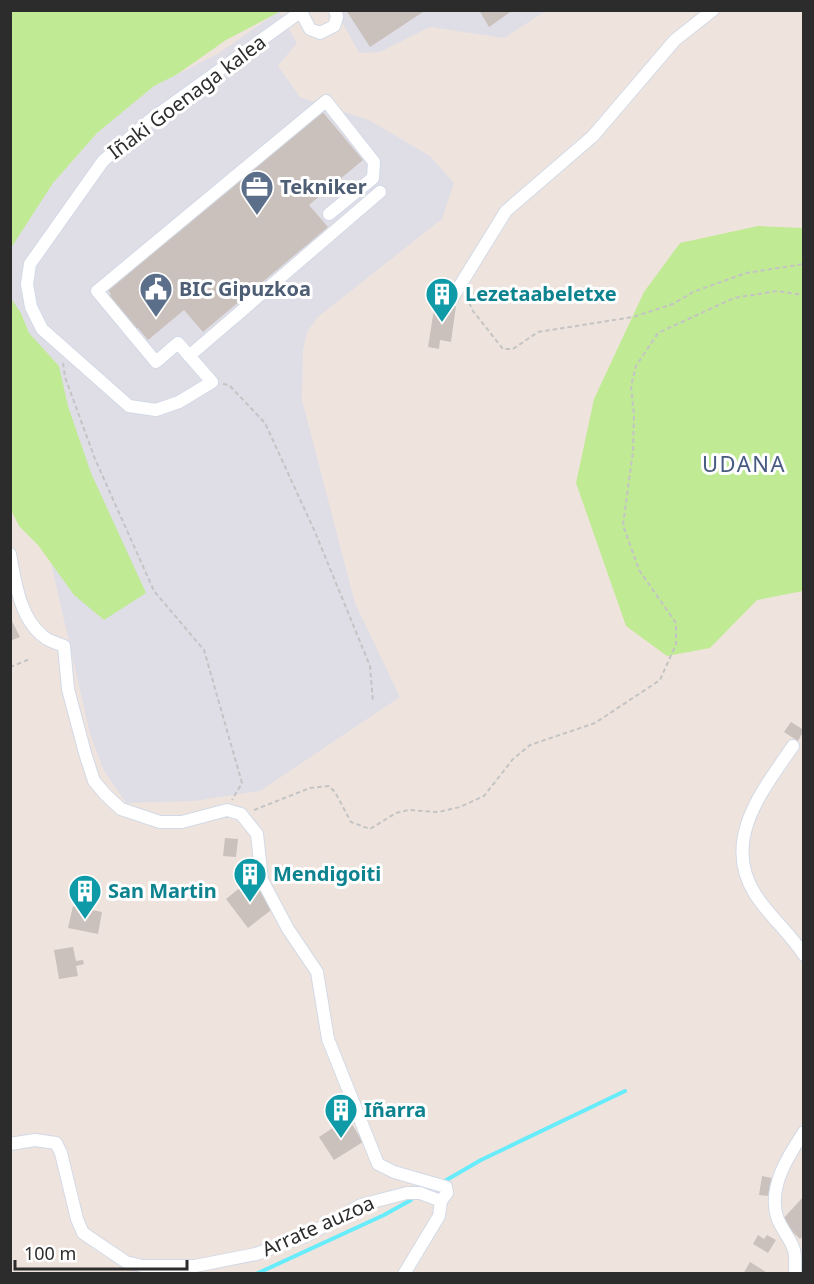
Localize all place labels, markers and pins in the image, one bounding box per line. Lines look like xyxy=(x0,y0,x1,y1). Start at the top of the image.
office icon: Tekniker xyxy=(239,169,275,216)
place label: Tekniker xyxy=(280,173,367,200)
public building icon: BIC Gipuzkoa xyxy=(138,271,174,318)
place label: BIC Gipuzkoa xyxy=(179,275,311,302)
building icon: Lezetaabeletxe xyxy=(424,276,460,323)
place label: Lezetaabeletxe xyxy=(465,280,617,307)
building icon: Mendigoiti xyxy=(232,856,268,903)
place label: Mendigoiti xyxy=(273,860,381,887)
building icon: San Martin xyxy=(67,873,103,920)
place label: San Martin xyxy=(108,877,217,904)
building icon: Iñarra xyxy=(323,1092,359,1139)
place label: Iñarra xyxy=(364,1096,426,1123)

